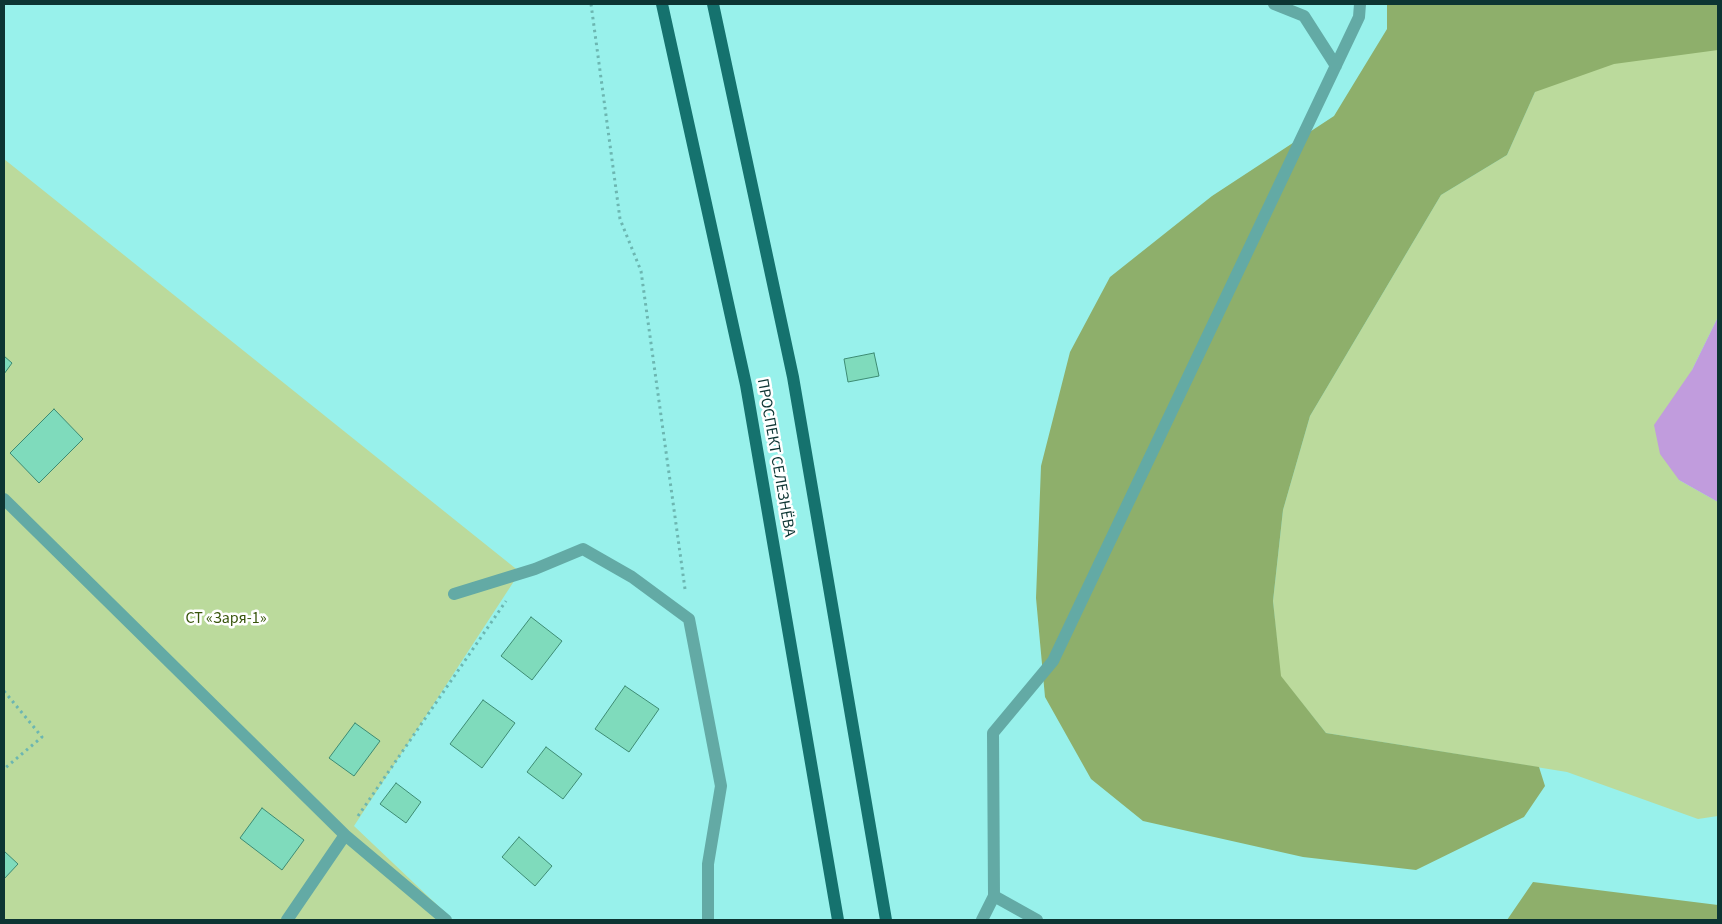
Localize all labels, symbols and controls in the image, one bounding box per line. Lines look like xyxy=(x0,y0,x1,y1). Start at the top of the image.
street label: ПРОСПЕКТ СЕЛЕЗНЁВА xyxy=(752,377,798,539)
park label: СТ «Заря-1» xyxy=(185,609,267,629)

